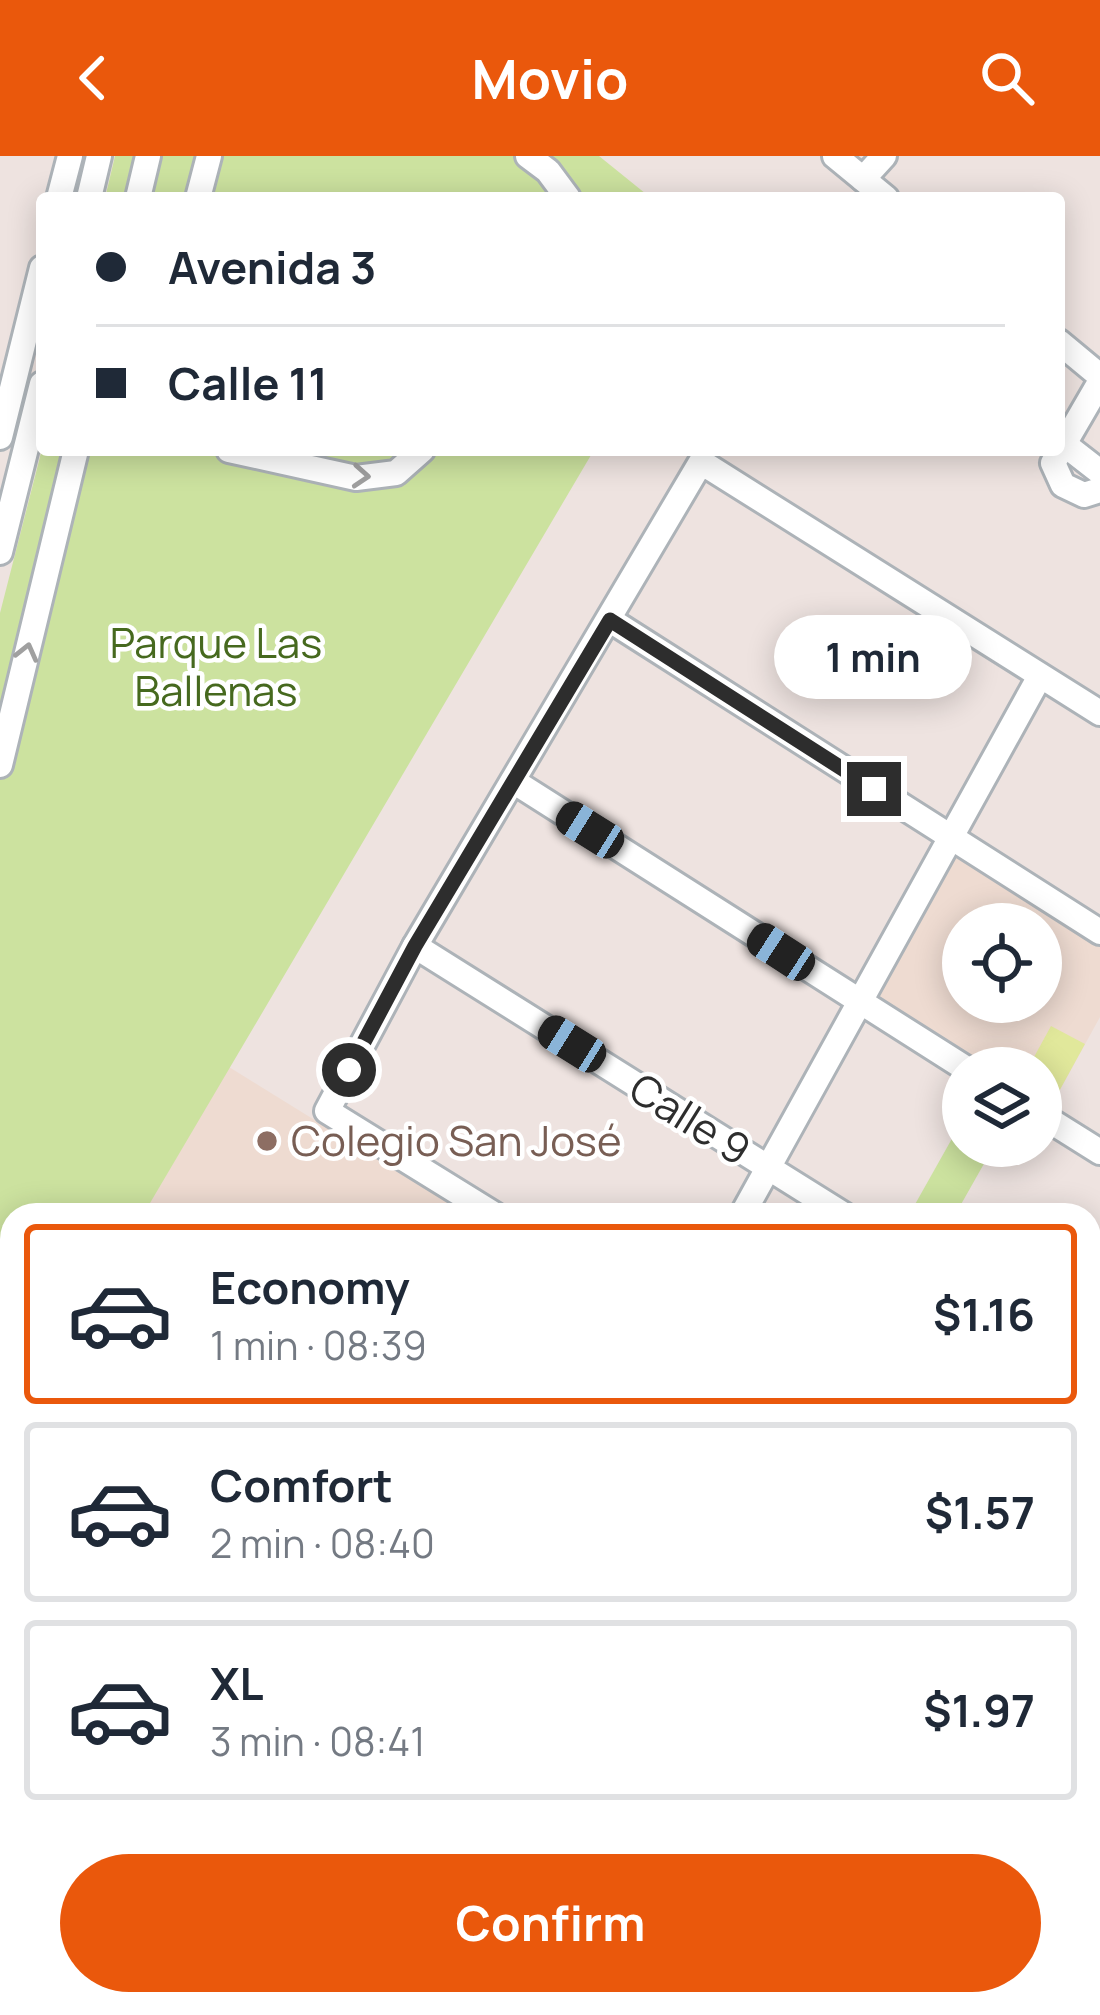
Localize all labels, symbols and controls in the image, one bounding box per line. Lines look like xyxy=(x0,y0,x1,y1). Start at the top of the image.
text: Movio xyxy=(472,41,628,115)
icon: back xyxy=(60,45,126,111)
icon: search xyxy=(974,45,1040,111)
text: Avenida 3 xyxy=(168,236,376,298)
text: Calle 11 xyxy=(168,352,328,414)
one-way arrow xyxy=(352,462,371,488)
park label: Parque Las Ballenas xyxy=(110,613,322,719)
callout: 1 min xyxy=(775,615,973,699)
text: 1 min xyxy=(825,630,921,684)
one-way arrow xyxy=(13,642,38,662)
route end xyxy=(847,762,901,816)
car xyxy=(550,796,630,864)
map controls xyxy=(942,903,1062,1167)
button: locate xyxy=(942,903,1062,1023)
car xyxy=(741,917,821,987)
car xyxy=(532,1010,612,1078)
route start xyxy=(322,1043,376,1097)
button: layers xyxy=(942,1047,1062,1167)
street label: Calle 9 xyxy=(619,1059,762,1178)
place label: Colegio San José xyxy=(291,1111,621,1169)
marker: Colegio San José xyxy=(254,1128,280,1154)
text: Economy xyxy=(210,1256,410,1318)
icon: car xyxy=(66,1260,174,1368)
text: $1.16 xyxy=(933,1283,1035,1345)
text: 1 min · 08:39 xyxy=(210,1318,427,1372)
text: Comfort xyxy=(210,1454,393,1516)
icon: car xyxy=(66,1458,174,1566)
text: $1.57 xyxy=(925,1481,1035,1543)
text: 2 min · 08:40 xyxy=(210,1516,435,1570)
text: XL xyxy=(210,1652,264,1714)
icon: car xyxy=(66,1656,174,1764)
text: $1.97 xyxy=(923,1679,1035,1741)
text: 3 min · 08:41 xyxy=(210,1714,425,1768)
button: Confirm xyxy=(60,1854,1041,1992)

